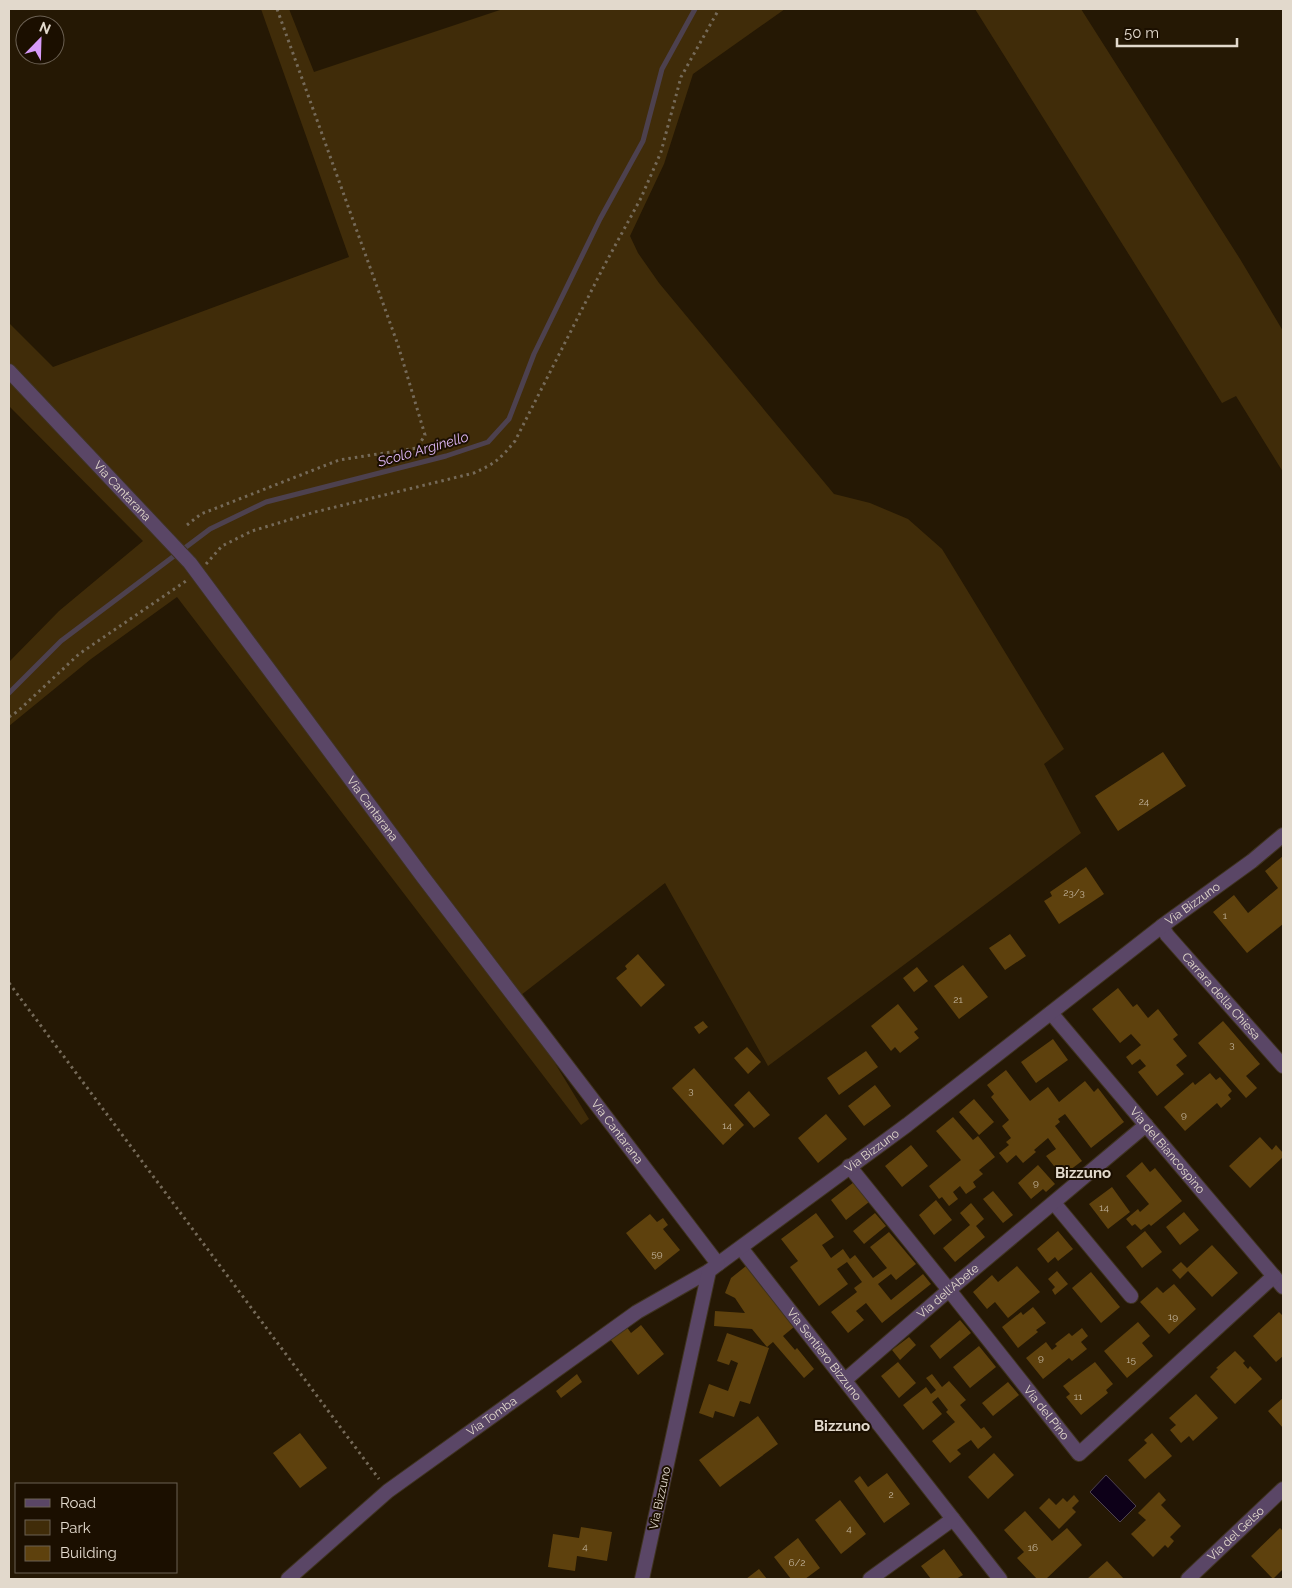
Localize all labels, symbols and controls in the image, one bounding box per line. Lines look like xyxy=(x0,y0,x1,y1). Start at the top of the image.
north arrow xyxy=(15,15,65,65)
scale bar xyxy=(1117,15,1237,47)
text: N xyxy=(37,19,53,37)
text: 50 m xyxy=(1124,24,1159,42)
water label: Scolo Arginello xyxy=(375,428,470,470)
street label: Via Cantarana xyxy=(91,458,154,524)
street label: Via Cantarana xyxy=(344,774,401,844)
house number: 24 xyxy=(1139,796,1150,807)
street label: Via Bizzuno xyxy=(1163,879,1223,928)
house number: 23/3 xyxy=(1063,887,1085,898)
house number: 1 xyxy=(1223,910,1228,921)
street label: Carrara della Chiesa xyxy=(1179,950,1263,1043)
house number: 21 xyxy=(953,994,963,1005)
house number: 3 xyxy=(1229,1039,1235,1050)
house number: 3 xyxy=(688,1085,694,1096)
street label: Via Cantarana xyxy=(588,1097,646,1166)
street label: Via del Biancospino xyxy=(1127,1104,1208,1196)
house number: 9 xyxy=(1181,1109,1187,1120)
house number: 14 xyxy=(722,1120,732,1131)
street label: Via Bizzuno xyxy=(842,1126,902,1175)
district label: Bizzuno xyxy=(1055,1164,1111,1182)
house number: 9 xyxy=(1033,1177,1039,1188)
house number: 14 xyxy=(1099,1202,1109,1213)
house number: 59 xyxy=(651,1248,663,1259)
street label: Via dell'Abete xyxy=(914,1261,982,1321)
street label: Via Sentiero Bizzuno xyxy=(784,1305,865,1403)
house number: 19 xyxy=(1168,1311,1178,1322)
house number: 9 xyxy=(1038,1352,1044,1363)
house number: 15 xyxy=(1126,1354,1136,1365)
street label: Via del Pino xyxy=(1021,1383,1072,1443)
house number: 11 xyxy=(1074,1391,1083,1402)
street label: Via Tomba xyxy=(464,1394,519,1439)
district label: Bizzuno xyxy=(814,1417,870,1435)
street label: Via Bizzuno xyxy=(646,1465,674,1531)
legend xyxy=(15,1483,178,1573)
house number: 2 xyxy=(888,1489,894,1500)
text: Road xyxy=(60,1494,96,1512)
street label: Via del Gelso xyxy=(1205,1504,1267,1564)
text: Park xyxy=(60,1519,91,1537)
house number: 4 xyxy=(846,1523,852,1534)
house number: 4 xyxy=(582,1541,588,1552)
house number: 16 xyxy=(1028,1542,1038,1553)
text: Building xyxy=(60,1544,117,1562)
house number: 6/2 xyxy=(788,1557,806,1568)

